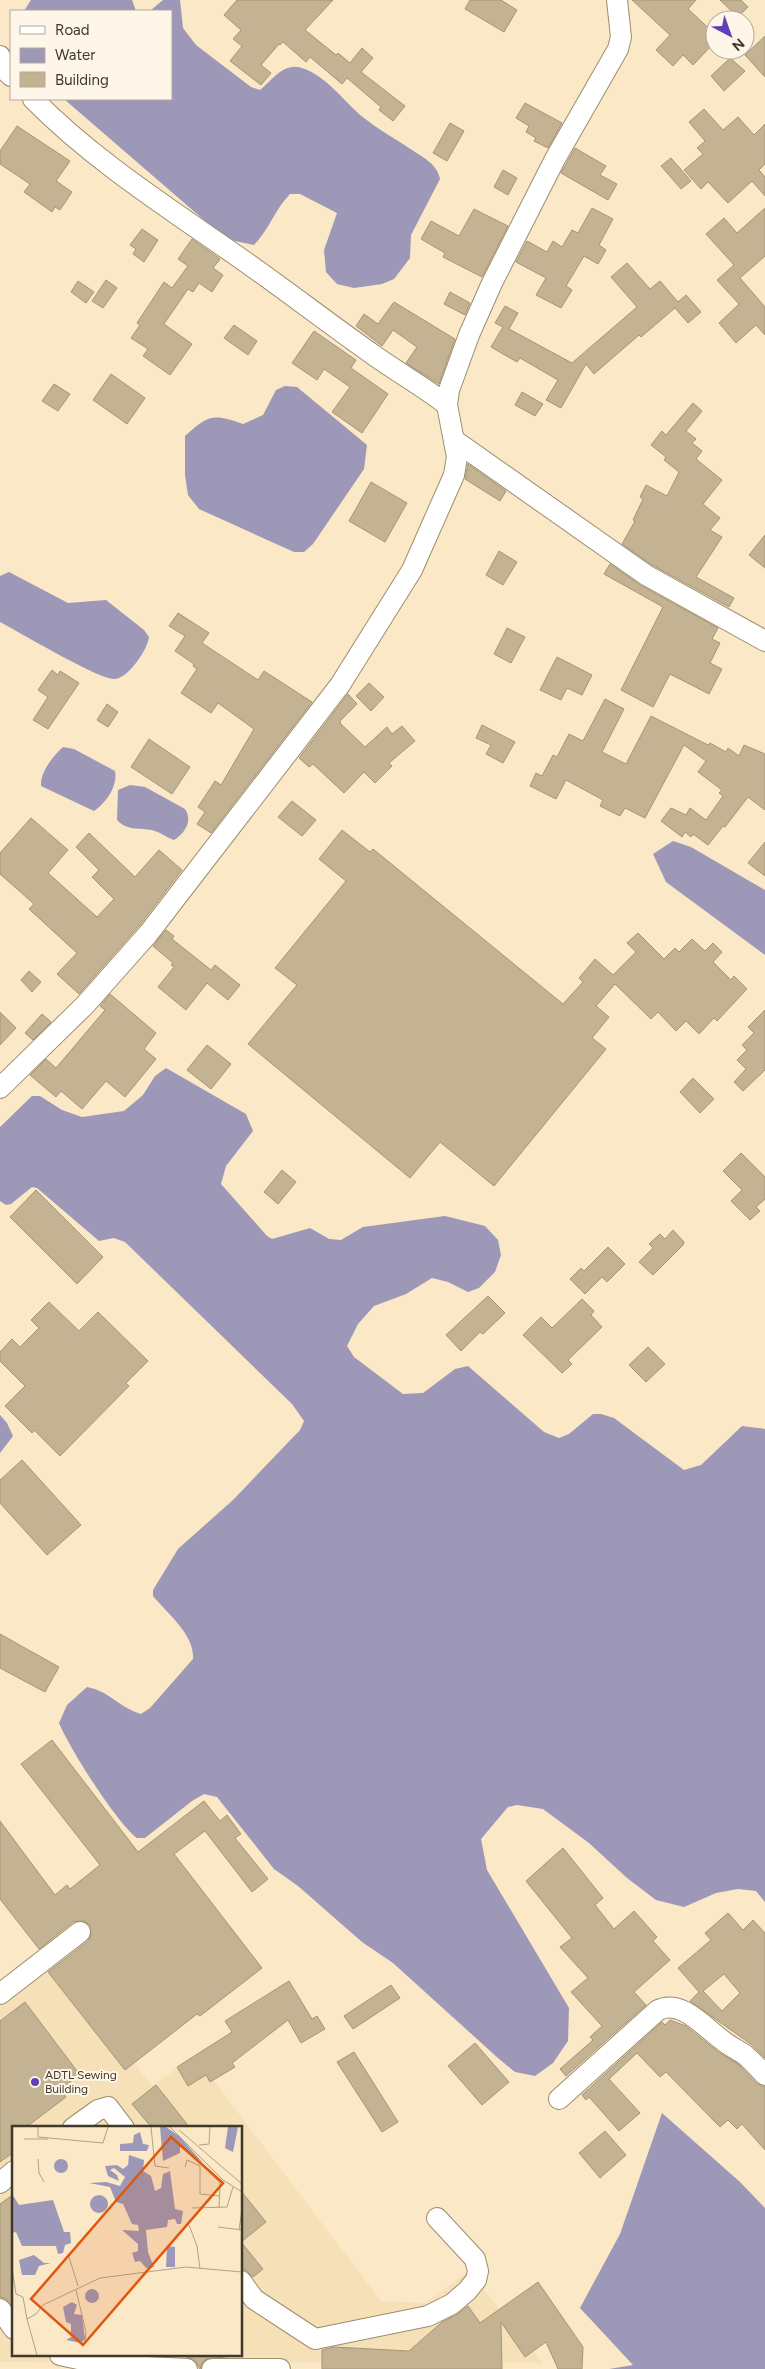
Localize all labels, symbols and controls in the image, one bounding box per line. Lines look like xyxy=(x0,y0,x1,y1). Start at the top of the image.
legend xyxy=(10,10,172,100)
north arrow xyxy=(705,10,755,60)
text: Road xyxy=(55,21,90,39)
text: N xyxy=(729,34,748,54)
text: Water xyxy=(55,46,95,64)
text: Building xyxy=(55,71,109,89)
place label: ADTL Sewing Building xyxy=(45,2068,117,2096)
marker: ADTL Sewing Building xyxy=(29,2076,41,2088)
inset map xyxy=(12,2126,242,2356)

